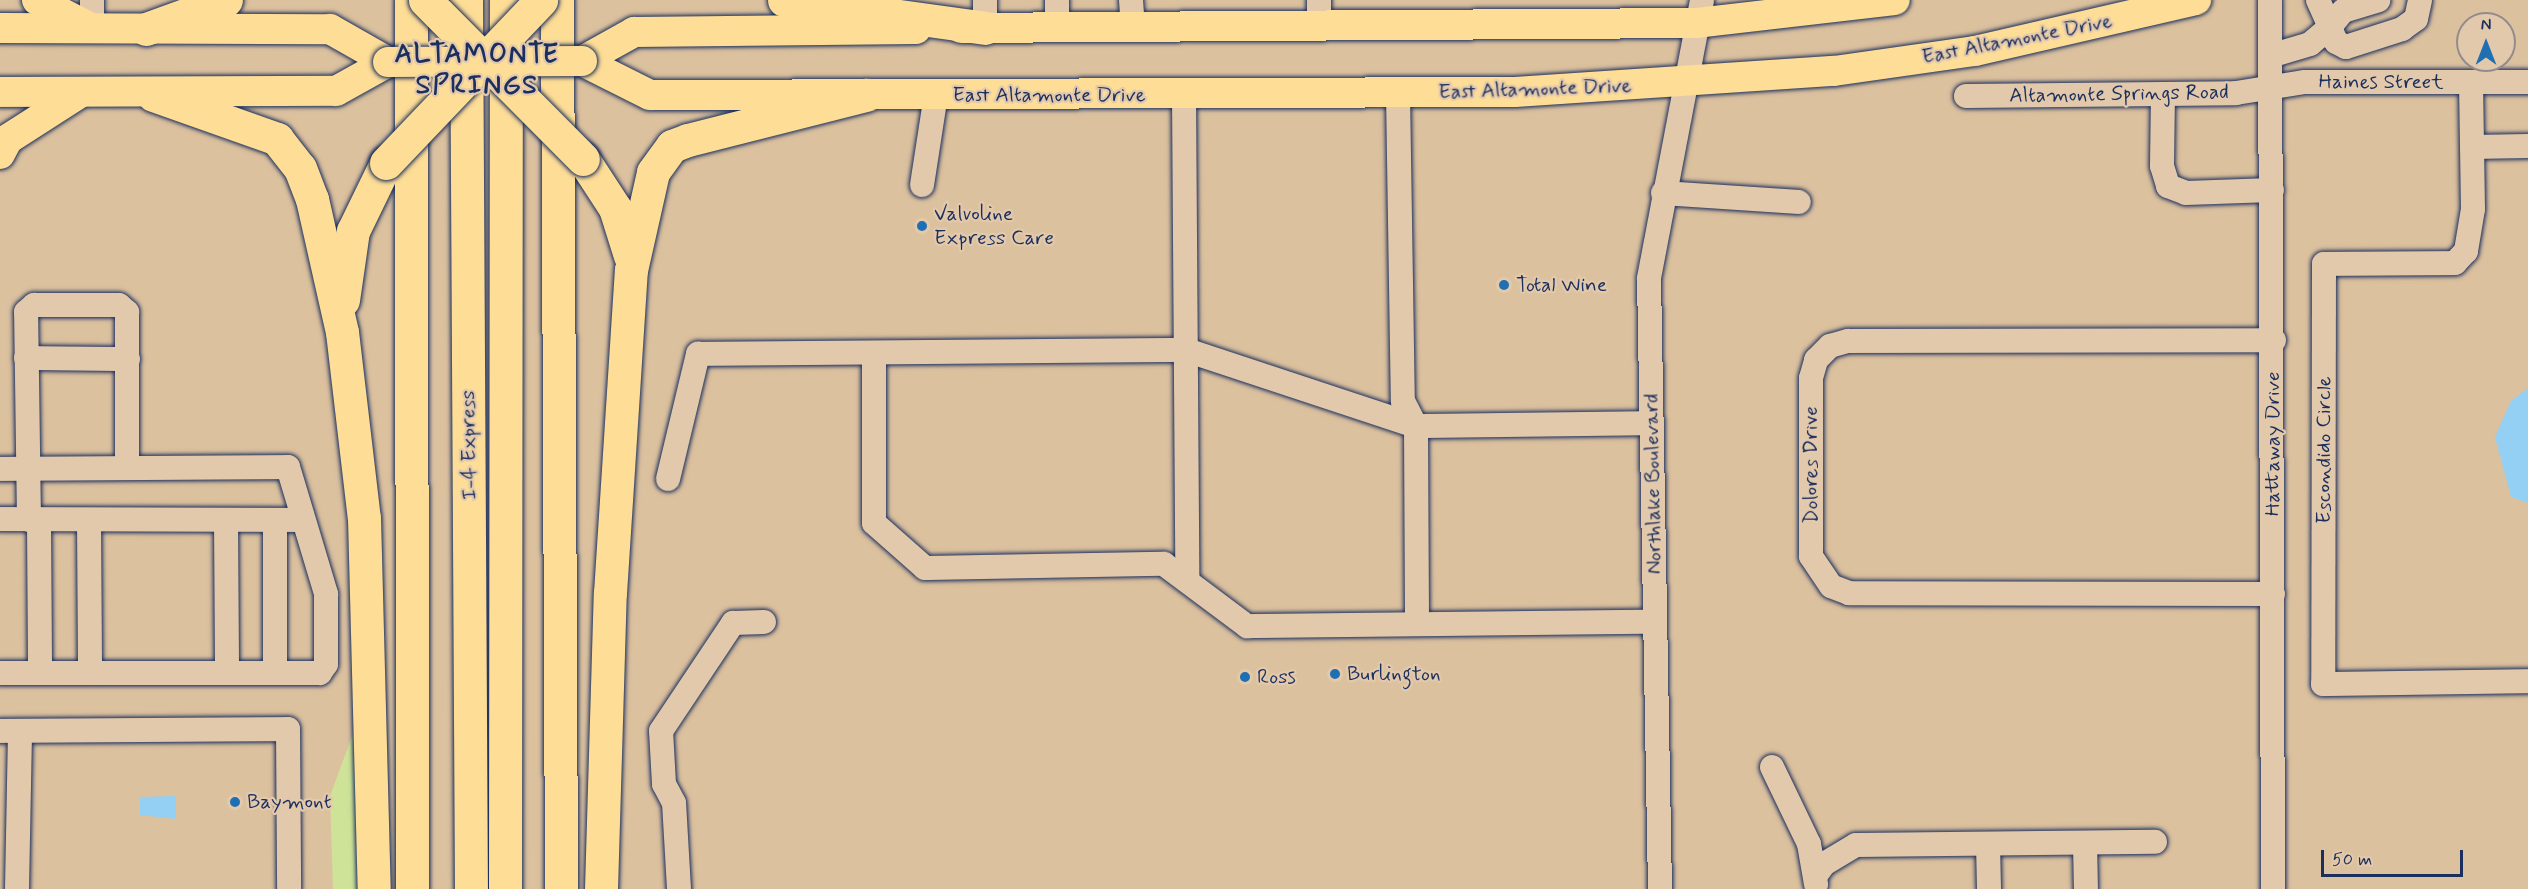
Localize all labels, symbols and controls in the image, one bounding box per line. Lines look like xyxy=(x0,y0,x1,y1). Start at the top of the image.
street label: East Altamonte Drive xyxy=(1921,8,2113,70)
north arrow xyxy=(2456,12,2516,72)
text: N xyxy=(2481,15,2491,36)
district label: ALTAMONTE SPRINGS xyxy=(392,38,562,101)
street label: Haines Street xyxy=(2318,69,2444,95)
street label: East Altamonte Drive xyxy=(1439,73,1631,105)
street label: Altamonte Springs Road xyxy=(2012,80,2226,108)
street label: East Altamonte Drive xyxy=(954,82,1144,108)
place label: Valvoline Express Care xyxy=(934,201,1055,251)
marker: Valvoline Express Care xyxy=(915,219,929,233)
place label: Total Wine xyxy=(1516,272,1606,298)
marker: Total Wine xyxy=(1497,278,1511,292)
street label: Hattaway Drive xyxy=(2260,373,2286,515)
street label: Escondido Circle xyxy=(2311,376,2337,524)
street label: I-4 Express xyxy=(455,390,483,500)
street label: Northlake Boulevard xyxy=(1639,396,1667,572)
street label: Dolores Drive xyxy=(1798,407,1824,523)
place label: Burlington xyxy=(1347,661,1441,687)
place label: Ross xyxy=(1257,664,1296,690)
marker: Burlington xyxy=(1328,667,1342,681)
marker: Ross xyxy=(1238,670,1252,684)
place label: Baymont xyxy=(247,789,332,815)
marker: Baymont xyxy=(228,795,242,809)
scale bar xyxy=(2324,838,2466,876)
text: 50 m xyxy=(2332,848,2372,872)

